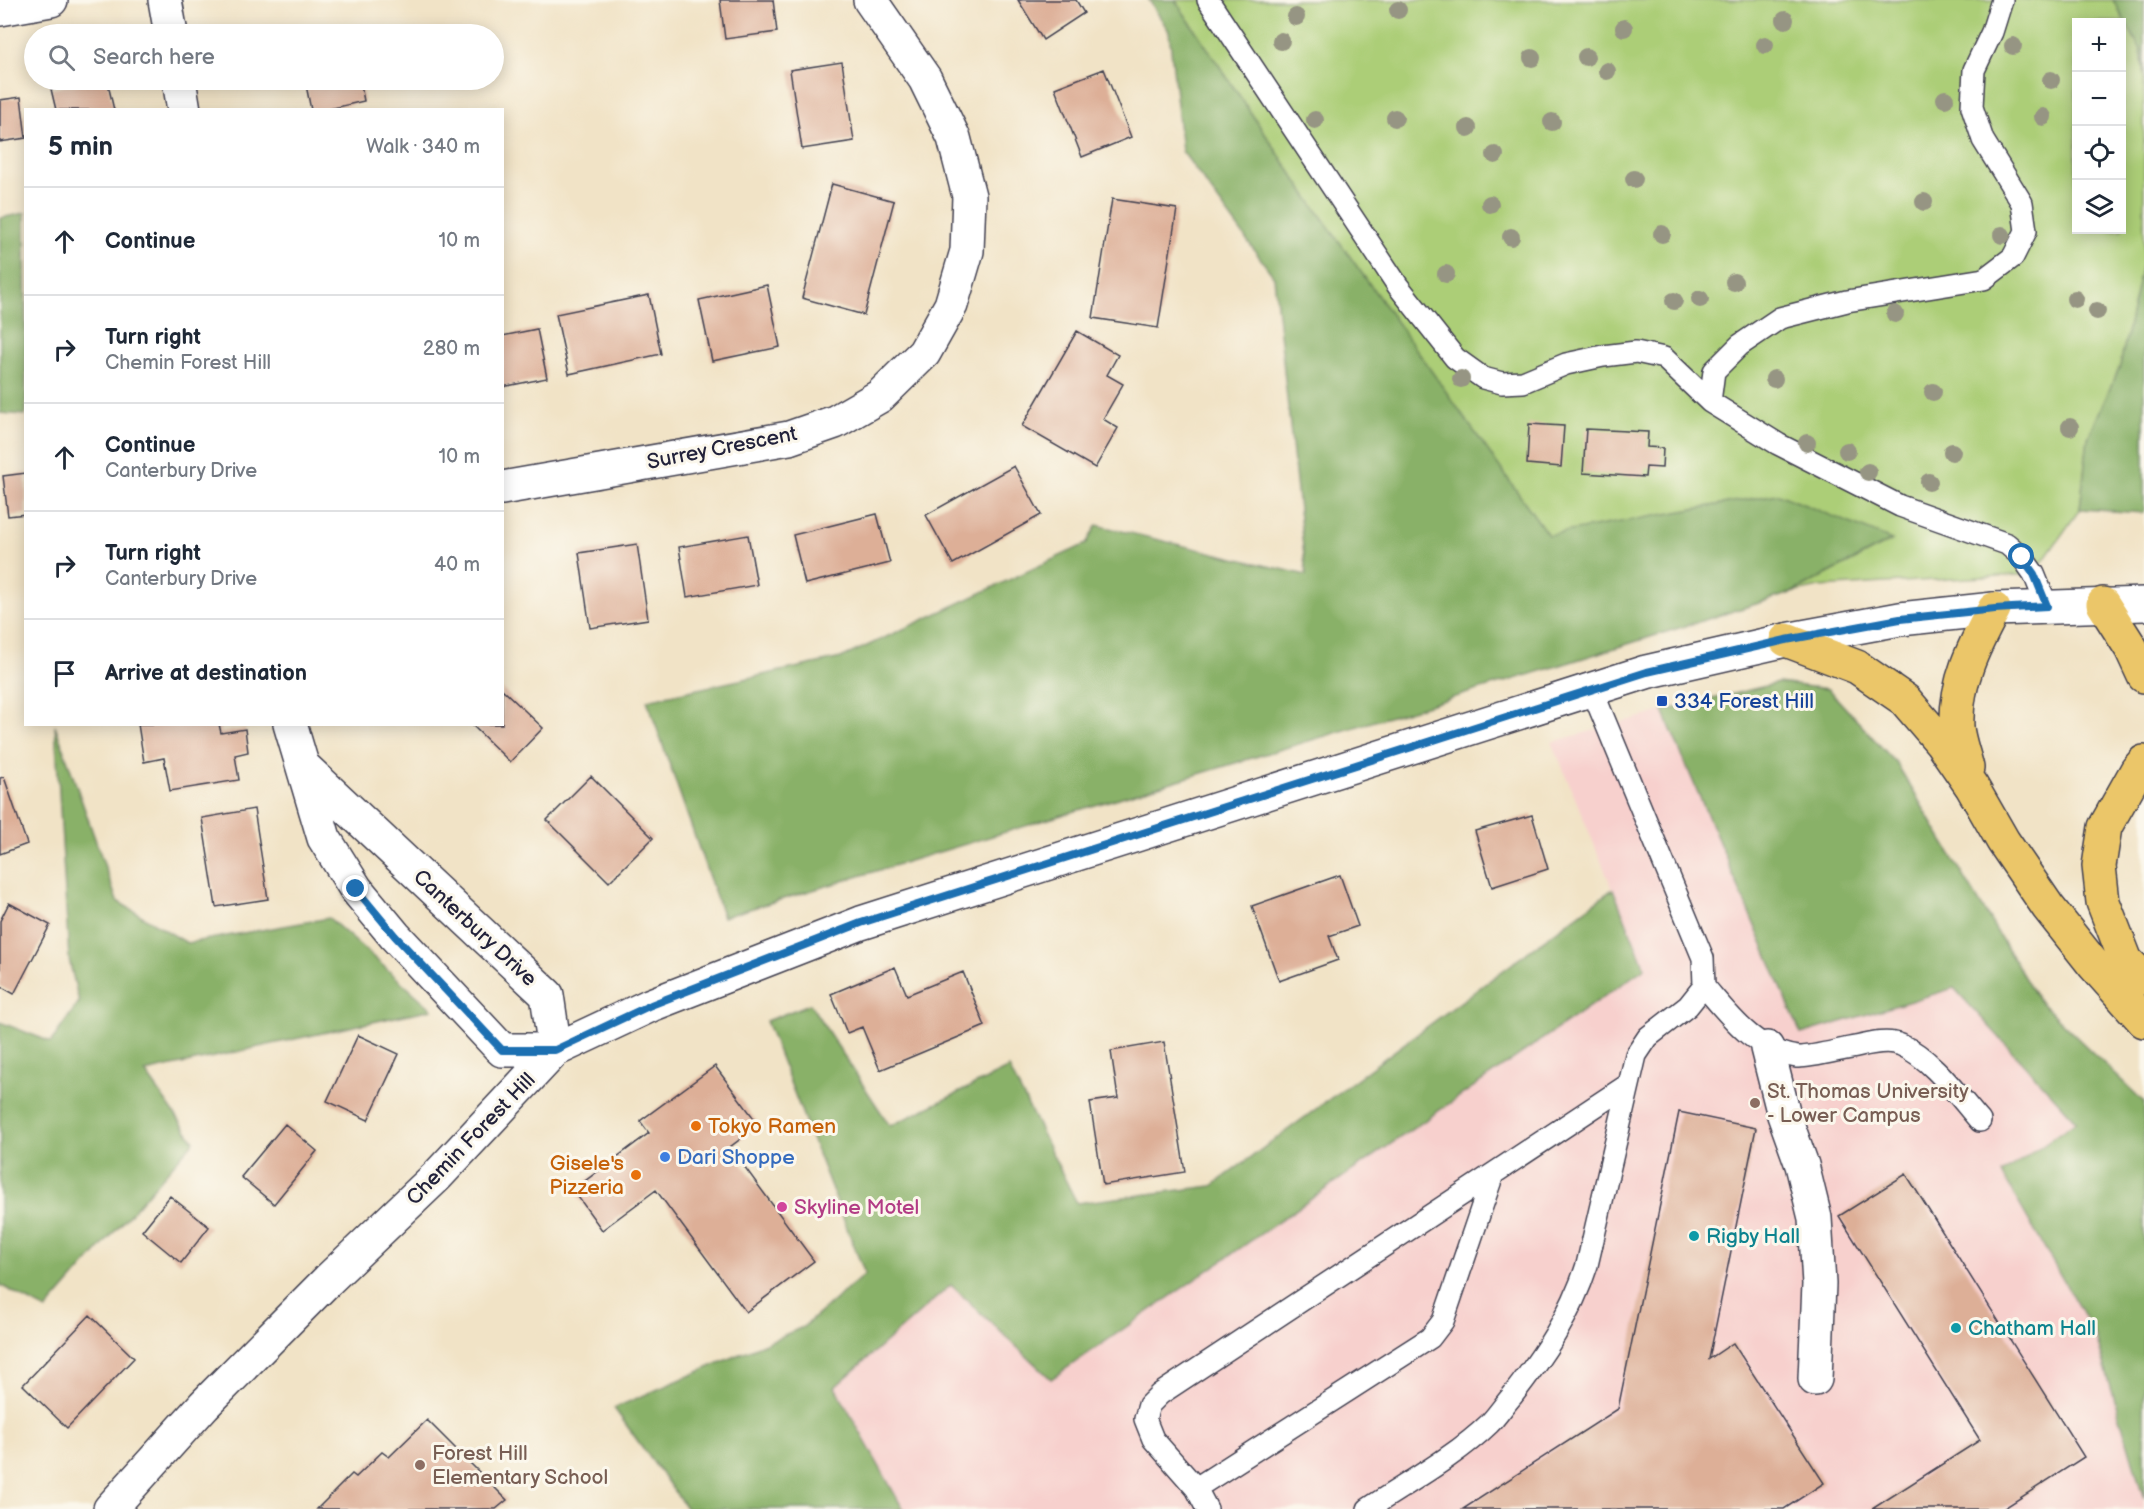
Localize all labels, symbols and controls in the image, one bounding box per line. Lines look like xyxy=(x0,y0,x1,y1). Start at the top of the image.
map controls xyxy=(2072,18,2126,234)
button: + xyxy=(2072,18,2126,72)
search box xyxy=(24,24,504,90)
icon: search xyxy=(45,41,78,74)
text: Search here xyxy=(93,44,215,71)
button: − xyxy=(2072,72,2126,126)
button: locate xyxy=(2072,126,2126,180)
text: 5 min xyxy=(48,132,113,163)
text: Walk · 340 m xyxy=(366,135,480,159)
button: layers xyxy=(2072,180,2126,234)
icon: ahead xyxy=(48,225,81,258)
text: Continue xyxy=(105,228,195,255)
text: 10 m xyxy=(439,229,480,253)
text: Turn right xyxy=(105,324,201,351)
icon: right xyxy=(48,333,81,366)
text: 280 m xyxy=(423,337,480,361)
text: Chemin Forest Hill xyxy=(105,351,271,375)
street label: Surrey Crescent xyxy=(645,421,800,475)
text: Continue xyxy=(105,432,195,459)
icon: ahead xyxy=(48,441,81,474)
text: 10 m xyxy=(439,445,480,469)
text: Canterbury Drive xyxy=(105,459,257,483)
text: Turn right xyxy=(105,540,201,567)
route start xyxy=(2008,543,2034,569)
icon: right xyxy=(48,549,81,582)
text: 40 m xyxy=(434,553,480,577)
text: Canterbury Drive xyxy=(105,567,257,591)
icon: arrive xyxy=(48,657,81,690)
text: Arrive at destination xyxy=(105,660,307,687)
place label: 334 Forest Hill xyxy=(1674,689,1814,714)
marker: 334 Forest Hill xyxy=(1655,694,1669,708)
street label: Canterbury Drive xyxy=(408,864,542,992)
route end xyxy=(342,875,368,901)
street label: Chemin Forest Hill xyxy=(401,1068,541,1210)
place label: St. Thomas University - Lower Campus xyxy=(1767,1079,1969,1128)
marker: St. Thomas University - Lower Campus xyxy=(1748,1096,1762,1110)
place label: Tokyo Ramen xyxy=(708,1114,836,1139)
marker: Tokyo Ramen xyxy=(689,1119,703,1133)
place label: Dari Shoppe xyxy=(677,1145,795,1170)
marker: Dari Shoppe xyxy=(658,1150,672,1164)
place label: Gisele's Pizzeria xyxy=(549,1151,624,1200)
marker: Gisele's Pizzeria xyxy=(629,1168,643,1182)
place label: Skyline Motel xyxy=(794,1195,919,1220)
marker: Skyline Motel xyxy=(775,1200,789,1214)
place label: Rigby Hall xyxy=(1706,1224,1800,1249)
marker: Rigby Hall xyxy=(1687,1229,1701,1243)
place label: Chatham Hall xyxy=(1968,1316,2096,1341)
marker: Chatham Hall xyxy=(1949,1321,1963,1335)
place label: Forest Hill Elementary School xyxy=(432,1441,608,1490)
marker: Forest Hill Elementary School xyxy=(413,1458,427,1472)

